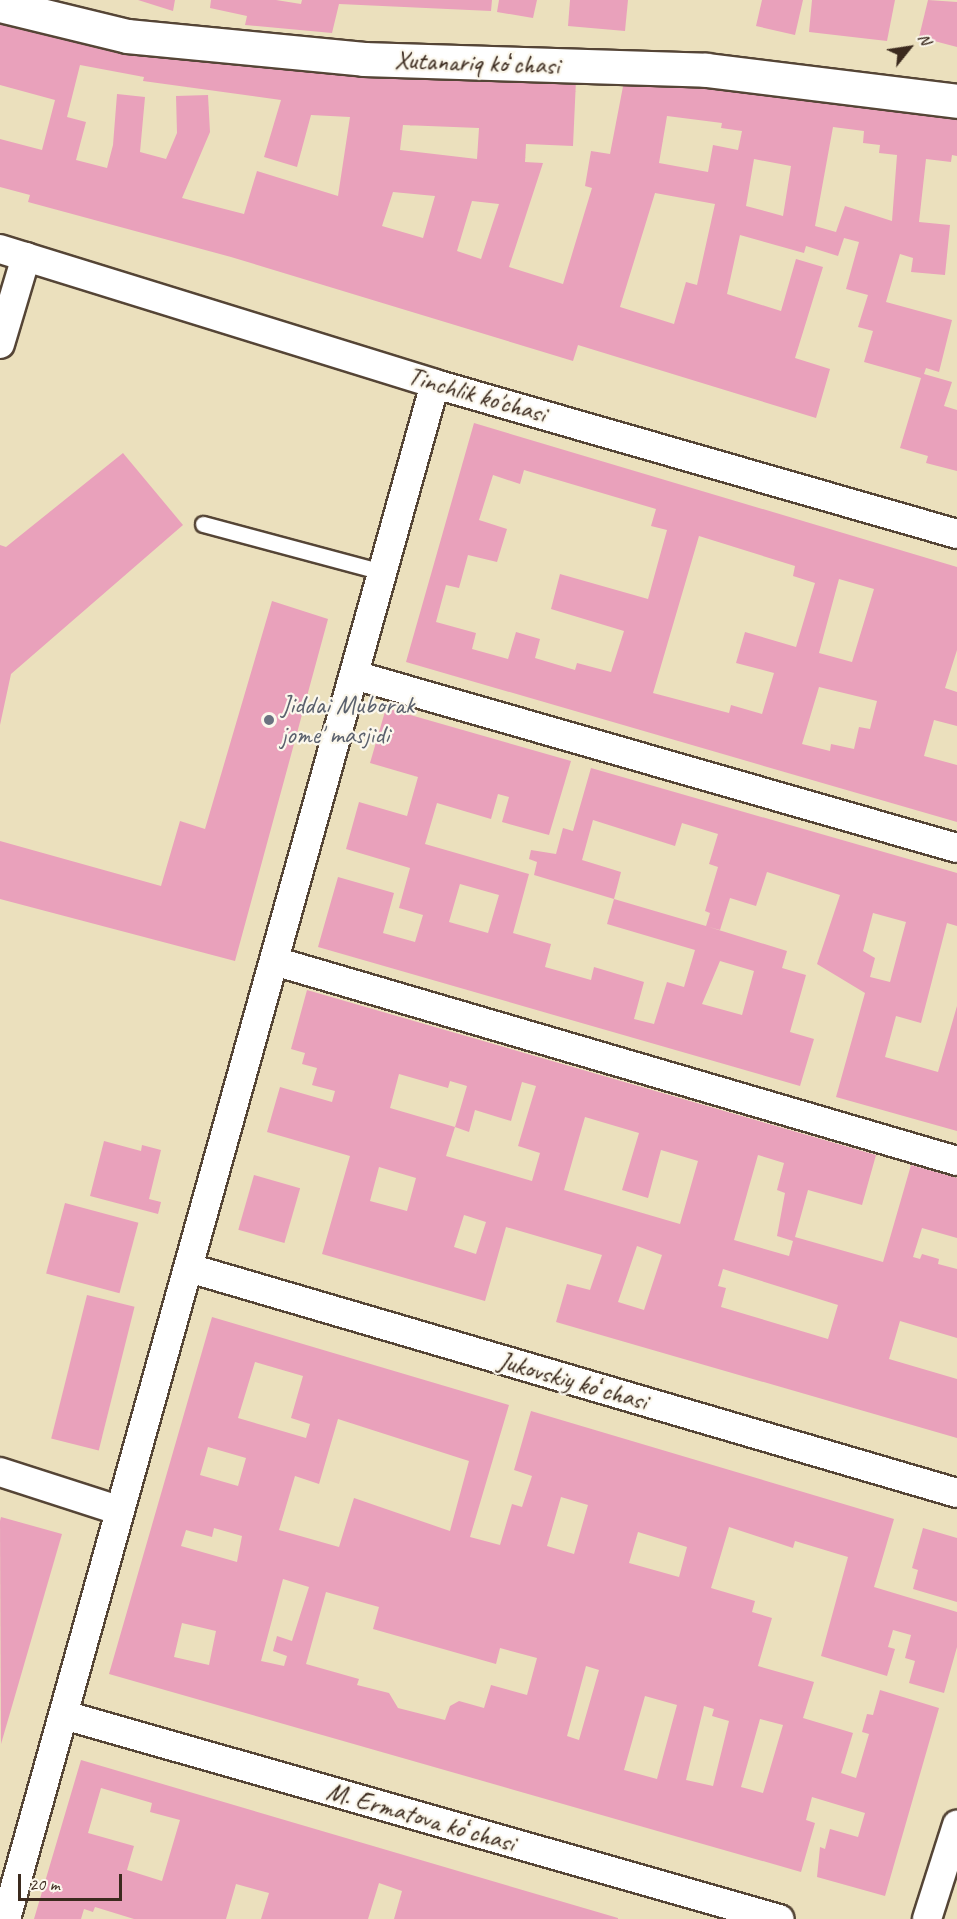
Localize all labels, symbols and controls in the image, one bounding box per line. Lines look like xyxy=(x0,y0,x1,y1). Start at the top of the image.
north arrow xyxy=(879,18,939,78)
text: N xyxy=(913,30,936,48)
street label: Xutanariq koʻchasi xyxy=(394,45,560,81)
street label: Tinchlik ko'chasi xyxy=(404,360,550,430)
place label: Jiddai Muborak jome' masjidi xyxy=(281,689,414,750)
marker: Jiddai Muborak jome' masjidi xyxy=(262,713,276,727)
street label: Jukovskiy koʻchasi xyxy=(495,1345,651,1417)
street label: M. Ermatova koʻchasi xyxy=(323,1775,519,1859)
scale bar xyxy=(21,1862,124,1900)
text: 20 m xyxy=(29,1873,60,1895)

